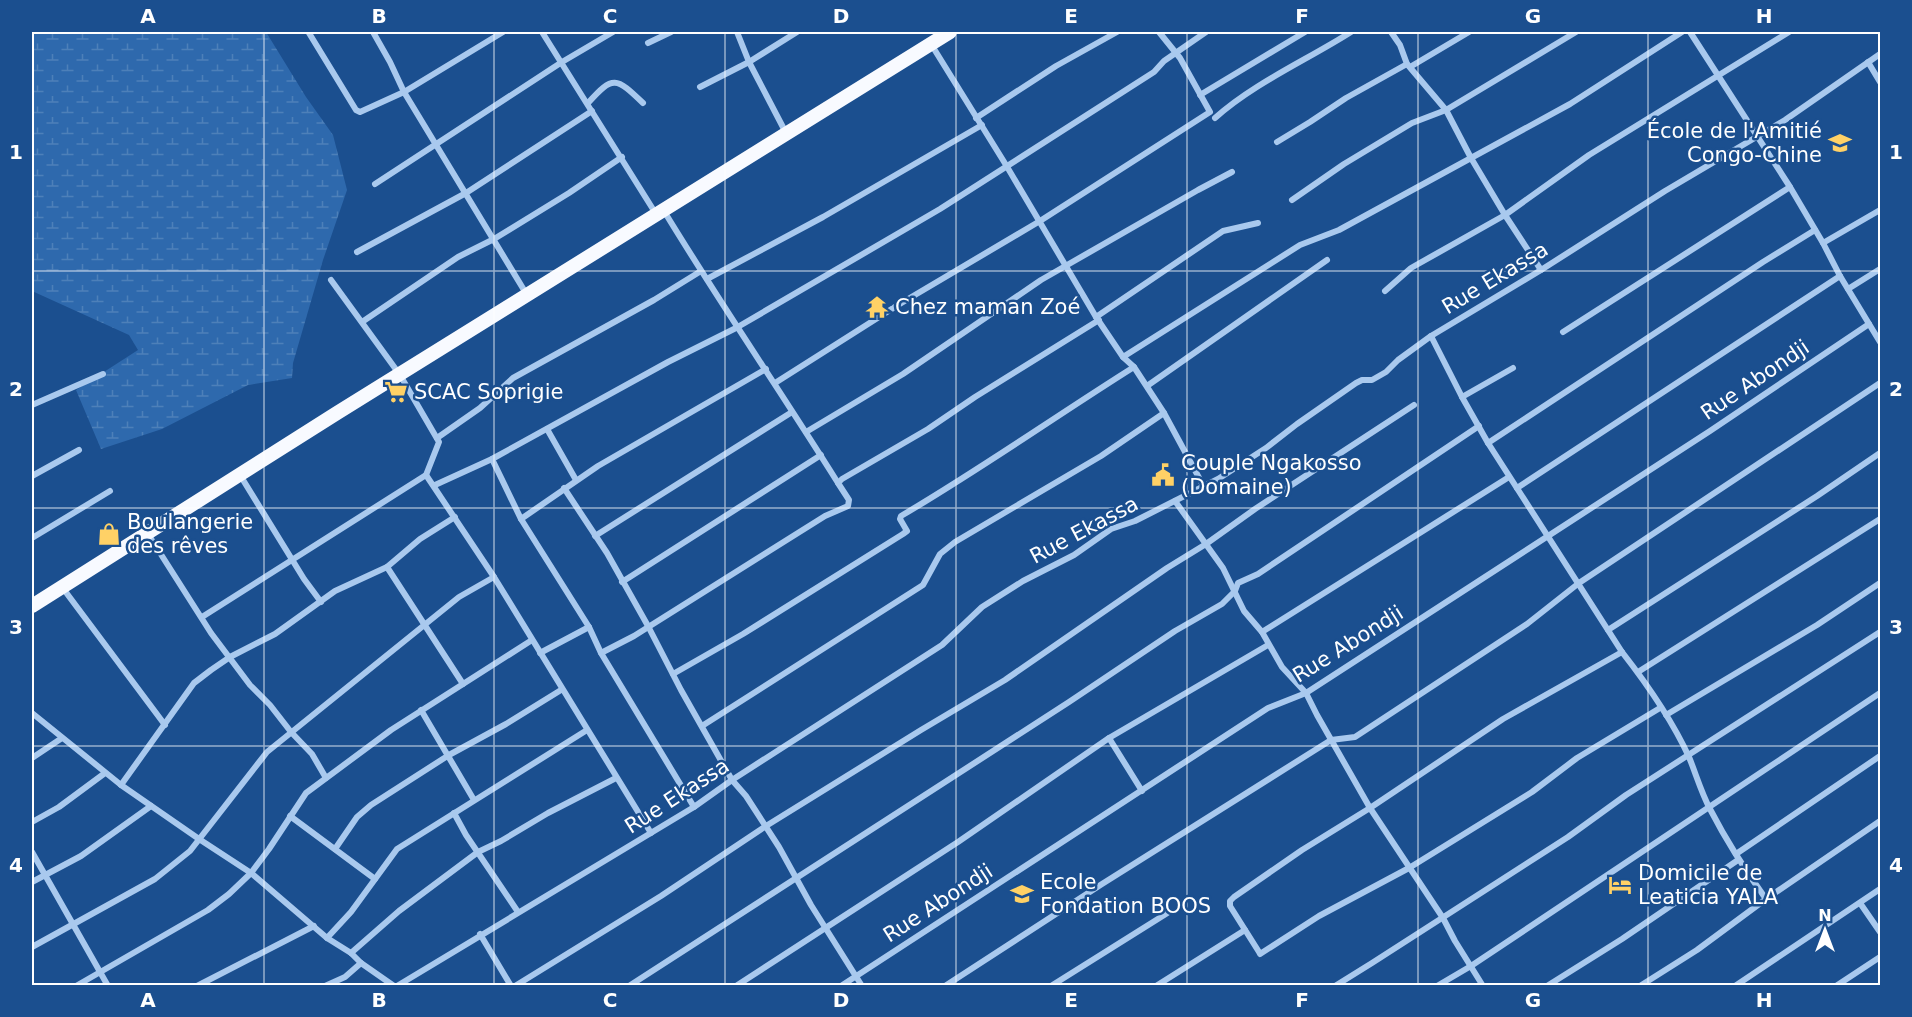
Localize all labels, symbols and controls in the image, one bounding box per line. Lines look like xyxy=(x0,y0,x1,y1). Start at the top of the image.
text: A xyxy=(140,4,156,28)
text: B xyxy=(371,4,387,28)
text: C xyxy=(603,4,617,28)
text: D xyxy=(833,4,849,28)
text: E xyxy=(1064,4,1078,28)
text: F xyxy=(1295,4,1309,28)
text: G xyxy=(1525,4,1541,28)
text: H xyxy=(1756,4,1772,28)
place label: École de l'Amitié Congo-Chine xyxy=(1647,118,1822,167)
school or university icon: École de l'Amitié Congo-Chine xyxy=(1827,130,1853,156)
text: 1 xyxy=(9,140,23,164)
text: 1 xyxy=(1889,140,1903,164)
street label: Rue Ekassa xyxy=(1438,237,1552,319)
temple icon: Chez maman Zoé xyxy=(864,294,890,320)
place label: Chez maman Zoé xyxy=(895,295,1080,319)
street label: Rue Abondji xyxy=(1696,335,1814,425)
text: 2 xyxy=(9,377,23,401)
text: 2 xyxy=(1889,377,1903,401)
supermarket icon: SCAC Soprigie xyxy=(383,379,409,405)
place label: SCAC Soprigie xyxy=(414,380,563,404)
place label: Couple Ngakosso (Domaine) xyxy=(1181,451,1361,499)
public building icon: Couple Ngakosso (Domaine) xyxy=(1150,462,1176,488)
street label: Rue Ekassa xyxy=(1026,491,1142,569)
place label: Boulangerie des rêves xyxy=(127,510,253,558)
shop icon: Boulangerie des rêves xyxy=(96,521,122,547)
street label: Rue Abondji xyxy=(1288,601,1408,687)
text: 3 xyxy=(9,615,23,639)
text: 3 xyxy=(1889,615,1903,639)
street label: Rue Ekassa xyxy=(620,753,734,839)
text: 4 xyxy=(9,853,23,877)
text: 4 xyxy=(1889,853,1903,877)
street label: Rue Abondji xyxy=(879,859,997,947)
place label: Domicile de Leaticia YALA xyxy=(1638,861,1779,909)
place label: Ecole Fondation BOOS xyxy=(1040,870,1211,918)
hotel icon: Domicile de Leaticia YALA xyxy=(1607,872,1633,898)
school or university icon: Ecole Fondation BOOS xyxy=(1009,881,1035,907)
north arrow xyxy=(1795,900,1855,960)
text: N xyxy=(1818,906,1832,925)
text: A xyxy=(140,988,156,1012)
text: B xyxy=(371,988,387,1012)
text: C xyxy=(603,988,617,1012)
text: D xyxy=(833,988,849,1012)
text: E xyxy=(1064,988,1078,1012)
text: F xyxy=(1295,988,1309,1012)
text: G xyxy=(1525,988,1541,1012)
text: H xyxy=(1756,988,1772,1012)

